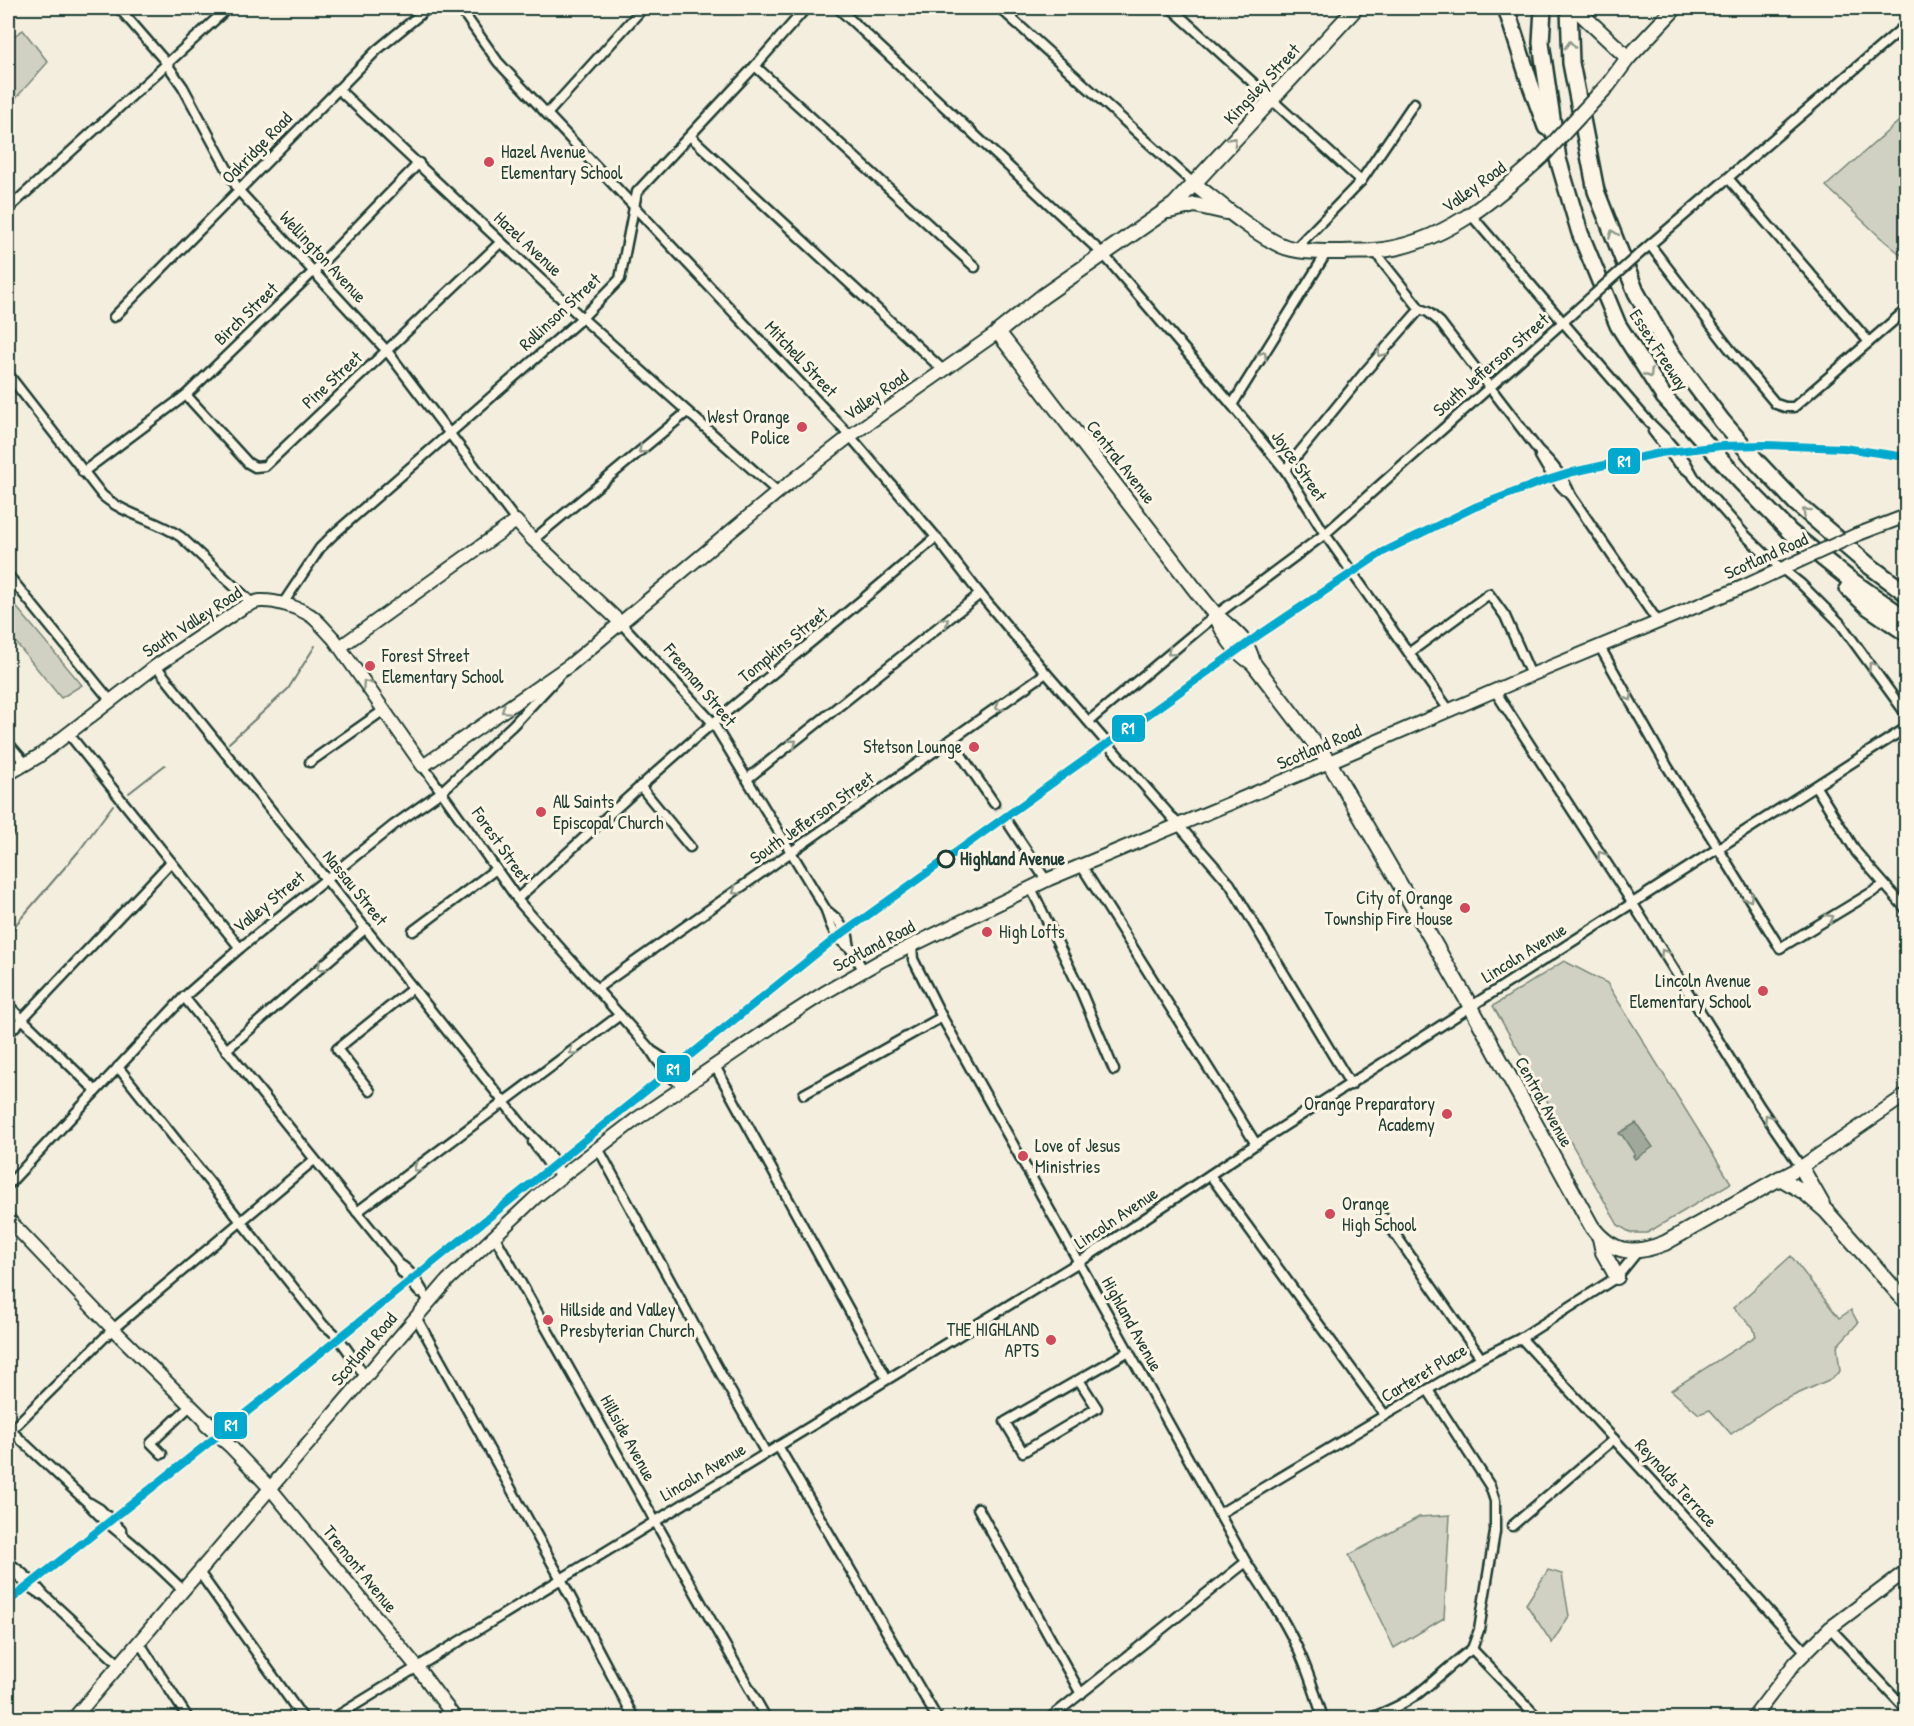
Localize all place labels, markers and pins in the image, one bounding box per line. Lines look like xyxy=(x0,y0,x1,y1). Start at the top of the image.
place label: Hazel Avenue Elementary School xyxy=(501,139,623,185)
marker: Hazel Avenue Elementary School xyxy=(482,155,496,169)
place label: West Orange Police xyxy=(707,404,790,450)
marker: West Orange Police xyxy=(795,420,809,434)
place label: Forest Street Elementary School xyxy=(381,643,504,689)
marker: Forest Street Elementary School xyxy=(363,659,377,673)
place label: Stetson Lounge xyxy=(863,734,962,759)
marker: Stetson Lounge xyxy=(967,740,981,754)
place label: All Saints Episcopal Church xyxy=(553,789,664,835)
marker: All Saints Episcopal Church xyxy=(534,805,548,819)
place label: Highland Avenue xyxy=(960,846,1066,872)
marker: Highland Avenue xyxy=(937,850,955,868)
place label: City of Orange Township Fire House xyxy=(1324,885,1453,931)
marker: City of Orange Township Fire House xyxy=(1458,901,1472,915)
place label: High Lofts xyxy=(999,919,1065,944)
marker: High Lofts xyxy=(980,925,994,939)
place label: Lincoln Avenue Elementary School xyxy=(1630,968,1751,1014)
marker: Lincoln Avenue Elementary School xyxy=(1756,984,1770,998)
place label: Orange Preparatory Academy xyxy=(1304,1091,1435,1137)
marker: Orange Preparatory Academy xyxy=(1440,1107,1454,1121)
place label: Love of Jesus Ministries xyxy=(1035,1133,1120,1179)
marker: Love of Jesus Ministries xyxy=(1016,1149,1030,1163)
place label: Orange High School xyxy=(1342,1191,1416,1237)
marker: Orange High School xyxy=(1323,1207,1337,1221)
place label: Hillside and Valley Presbyterian Church xyxy=(560,1297,695,1343)
marker: Hillside and Valley Presbyterian Church xyxy=(541,1313,555,1327)
place label: THE HIGHLAND APTS xyxy=(947,1317,1039,1363)
marker: THE HIGHLAND APTS xyxy=(1044,1333,1058,1347)

